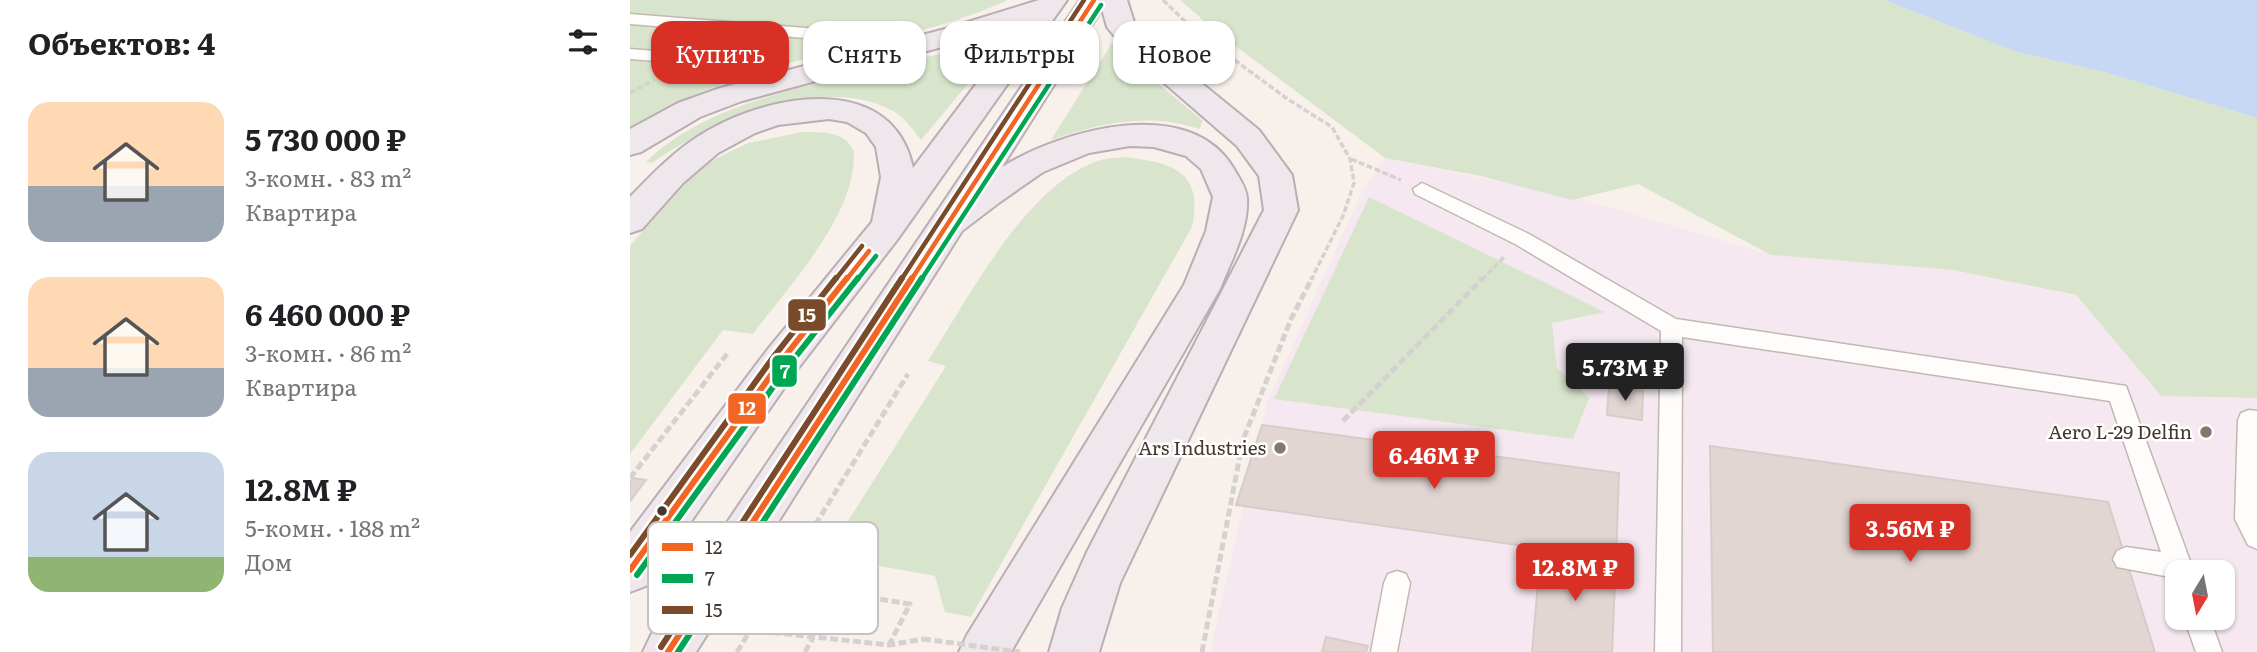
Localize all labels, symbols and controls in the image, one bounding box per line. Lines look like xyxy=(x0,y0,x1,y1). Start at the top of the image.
text: Объектов: 4 xyxy=(28,20,215,64)
chip: Купить xyxy=(651,21,789,84)
chip: Снять xyxy=(803,21,926,84)
chip: Фильтры xyxy=(940,21,1099,84)
chip: Новое xyxy=(1113,21,1235,84)
icon: filters xyxy=(564,23,602,61)
text: 5 730 000 ₽ xyxy=(245,116,406,160)
icon: home xyxy=(84,130,168,214)
text: 3-комн. · 83 m² xyxy=(245,160,411,194)
text: Квартира xyxy=(245,194,357,228)
text: 6 460 000 ₽ xyxy=(245,291,410,335)
line badge: 15 xyxy=(787,298,827,332)
text: 15 xyxy=(798,300,816,328)
icon: home xyxy=(84,305,168,389)
text: 3-комн. · 86 m² xyxy=(245,335,411,369)
pin: 5.73M ₽ xyxy=(1560,344,1690,403)
text: 5.73M ₽ xyxy=(1582,349,1668,383)
line badge: 7 xyxy=(771,354,798,388)
text: 7 xyxy=(780,356,791,384)
text: Квартира xyxy=(245,369,357,403)
line badge: 12 xyxy=(727,392,767,425)
text: 12 xyxy=(738,393,756,421)
place label: Aero L-29 Delfin xyxy=(2048,417,2192,445)
marker: Aero L-29 Delfin xyxy=(2198,424,2214,440)
pin: 6.46M ₽ xyxy=(1369,432,1499,491)
place label: Ars Industries xyxy=(1138,433,1266,461)
text: 6.46M ₽ xyxy=(1389,437,1479,471)
marker: Ars Industries xyxy=(1272,440,1288,456)
text: 12.8M ₽ xyxy=(245,466,357,510)
icon: home xyxy=(84,480,168,564)
unlabelled marker xyxy=(655,504,669,518)
pin: 3.56M ₽ xyxy=(1845,504,1975,564)
text: 5-комн. · 188 m² xyxy=(245,510,420,544)
text: 3.56M ₽ xyxy=(1865,510,1955,544)
legend xyxy=(648,522,878,634)
text: 12 xyxy=(705,532,722,560)
text: Дом xyxy=(245,544,292,578)
pin: 12.8M ₽ xyxy=(1510,544,1640,603)
text: 12.8M ₽ xyxy=(1532,549,1618,583)
north arrow xyxy=(2165,560,2235,630)
map controls xyxy=(2165,560,2235,630)
text: 7 xyxy=(705,563,715,591)
text: 15 xyxy=(705,595,723,623)

